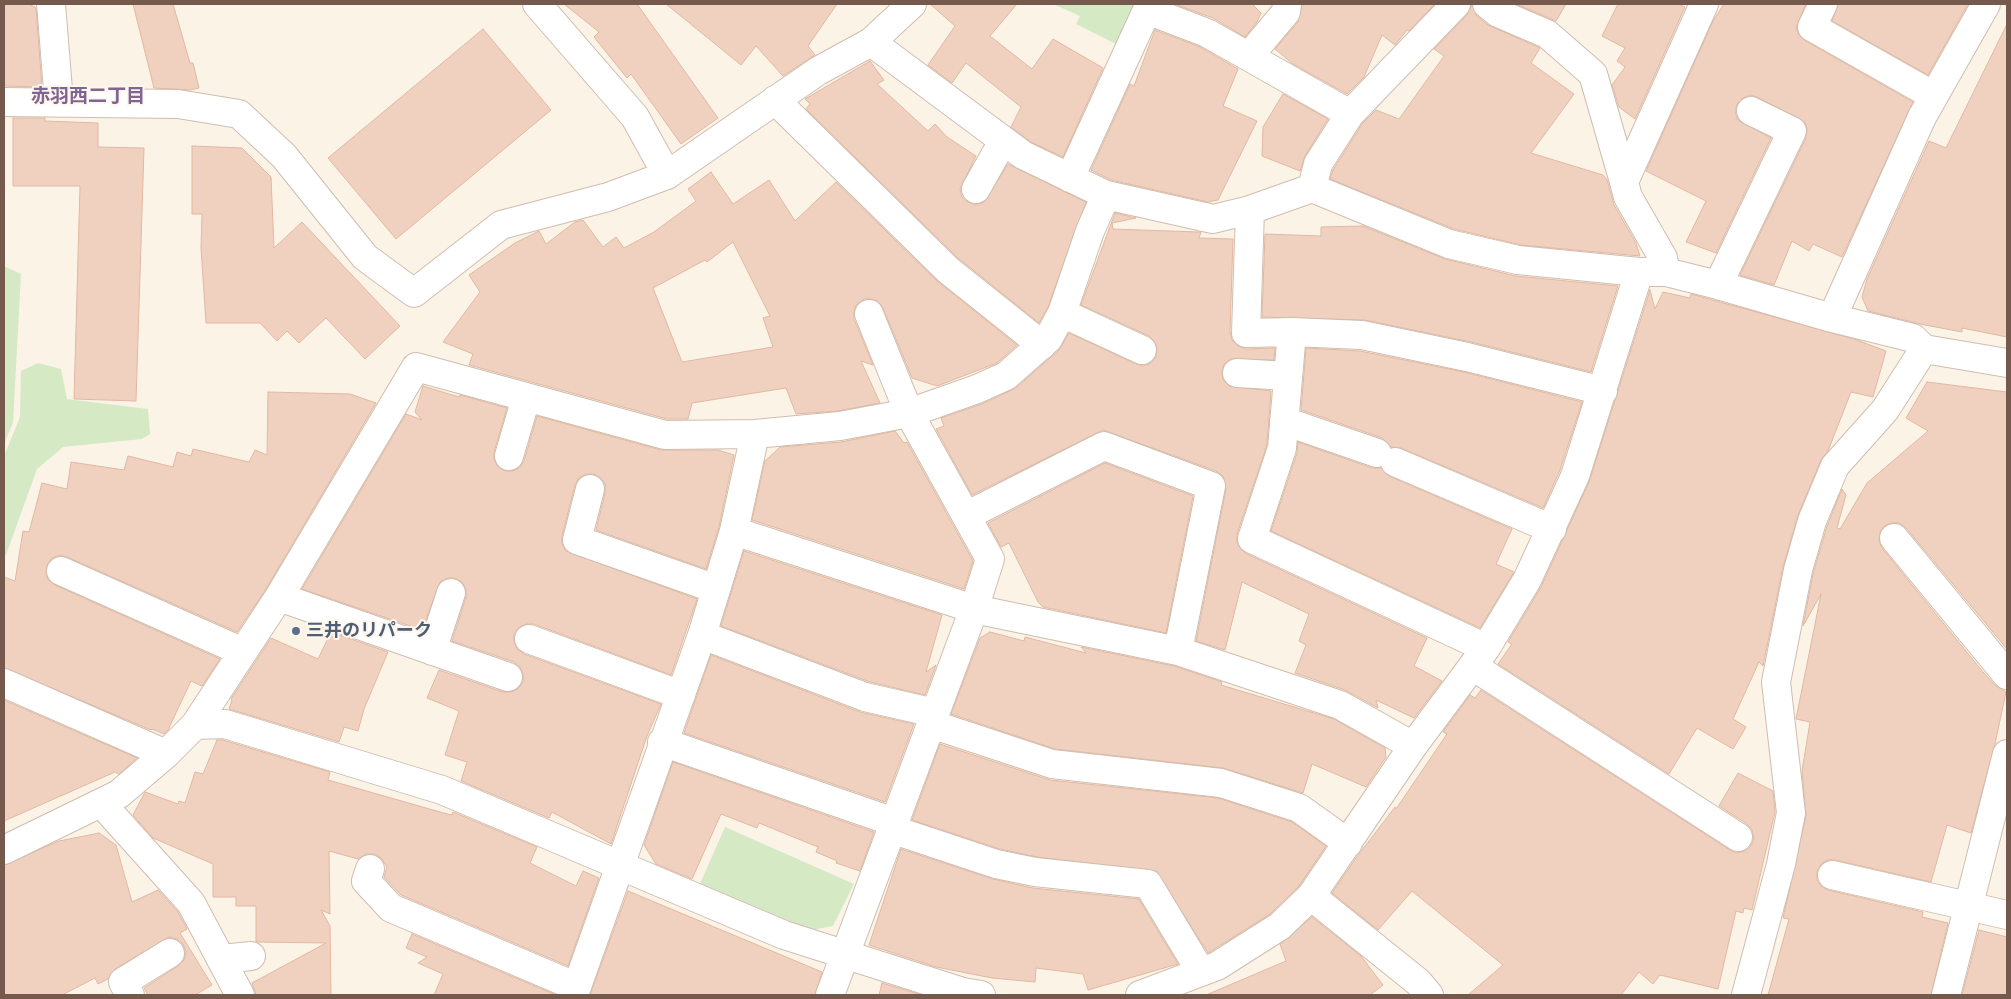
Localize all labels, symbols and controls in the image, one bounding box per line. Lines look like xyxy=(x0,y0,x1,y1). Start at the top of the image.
district label: 赤羽西二丁目 xyxy=(31,85,145,107)
place label: 三井のリパーク xyxy=(306,620,432,642)
marker: 三井のリパーク xyxy=(290,625,302,637)

